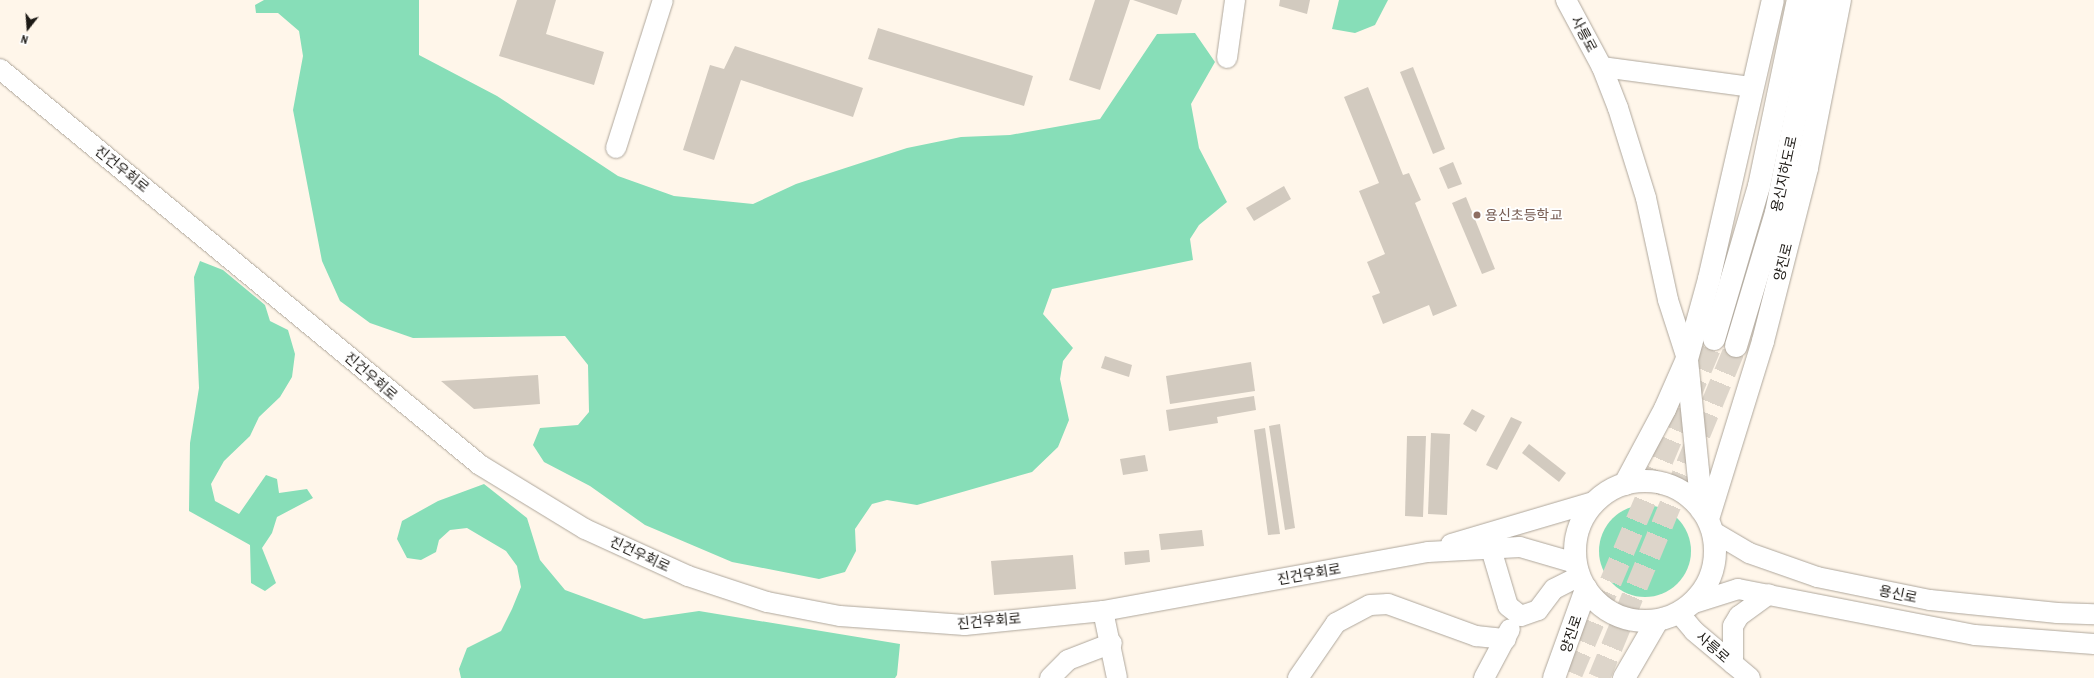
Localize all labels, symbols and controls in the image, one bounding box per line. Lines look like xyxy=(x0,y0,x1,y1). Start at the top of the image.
north arrow xyxy=(8,8,48,48)
street label: 사릉로 xyxy=(1568,13,1600,55)
text: N xyxy=(19,32,30,47)
street label: 용신지하도로 xyxy=(1768,134,1800,214)
street label: 진건우회로 xyxy=(92,142,152,196)
place label: 용신초등학교 xyxy=(1485,207,1562,223)
marker: 용신초등학교 xyxy=(1472,210,1482,220)
street label: 양진로 xyxy=(1770,241,1796,283)
street label: 진건우회로 xyxy=(341,349,401,403)
street label: 진건우회로 xyxy=(607,533,673,575)
street label: 진건우회로 xyxy=(1276,560,1342,588)
street label: 용신로 xyxy=(1877,582,1919,606)
street label: 진건우회로 xyxy=(956,610,1022,632)
street label: 양진로 xyxy=(1557,613,1585,655)
street label: 사릉로 xyxy=(1693,628,1733,666)

